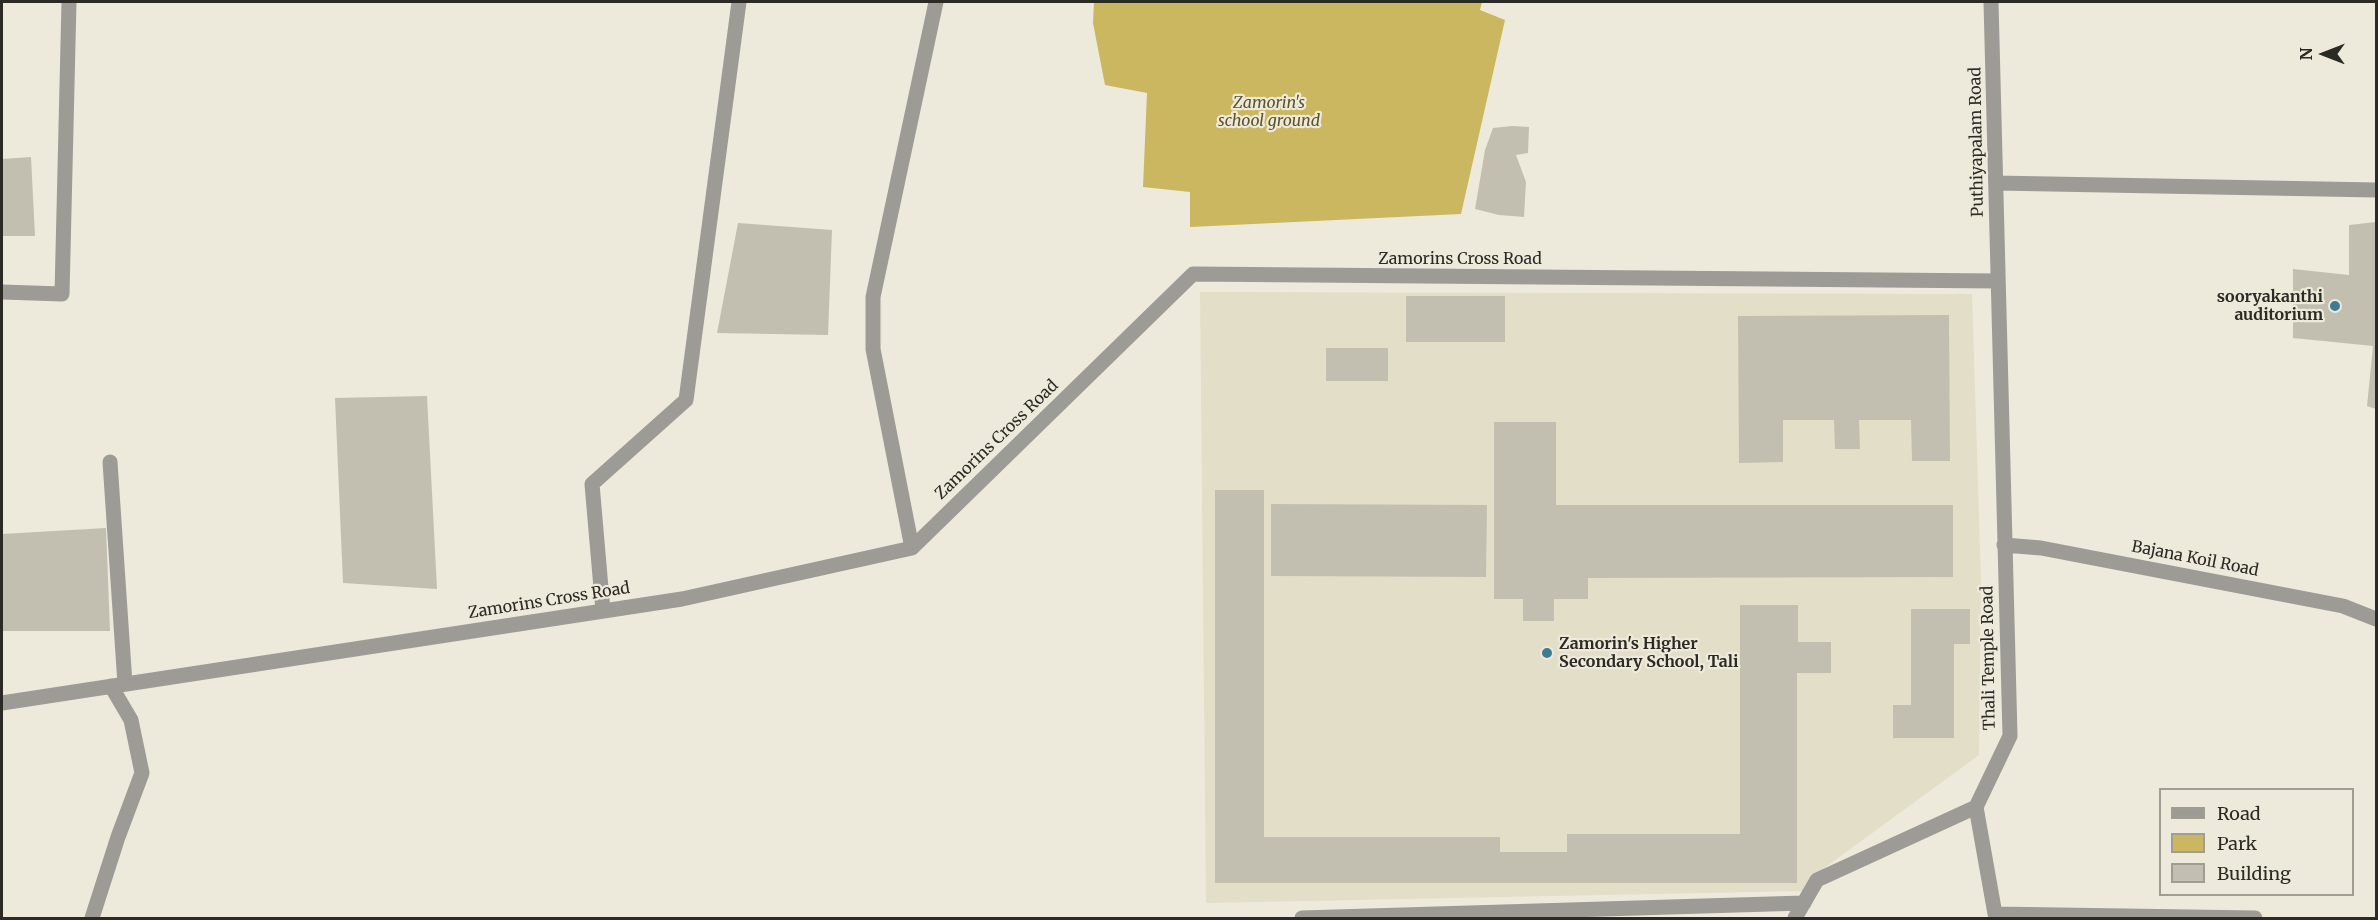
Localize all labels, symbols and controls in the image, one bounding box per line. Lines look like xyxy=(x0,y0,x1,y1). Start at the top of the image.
north arrow xyxy=(2294,24,2354,84)
text: N xyxy=(2296,48,2316,60)
street label: Puthiyapalam Road xyxy=(1966,67,1988,217)
park label: Zamorin's school ground xyxy=(1218,93,1320,131)
street label: Zamorins Cross Road xyxy=(1378,249,1542,269)
place label: sooryakanthi auditorium xyxy=(2217,287,2323,325)
marker: sooryakanthi auditorium xyxy=(2328,299,2342,313)
street label: Zamorins Cross Road xyxy=(931,376,1063,504)
street label: Bajana Koil Road xyxy=(2130,537,2260,581)
street label: Zamorins Cross Road xyxy=(467,579,631,623)
street label: Thali Temple Road xyxy=(1978,586,2000,730)
place label: Zamorin's Higher Secondary School, Tali xyxy=(1559,634,1738,672)
marker: Zamorin's Higher Secondary School, Tali xyxy=(1540,646,1554,660)
legend xyxy=(2159,788,2354,896)
text: Road xyxy=(2217,802,2261,825)
text: Park xyxy=(2217,832,2257,855)
text: Building xyxy=(2217,862,2291,885)

